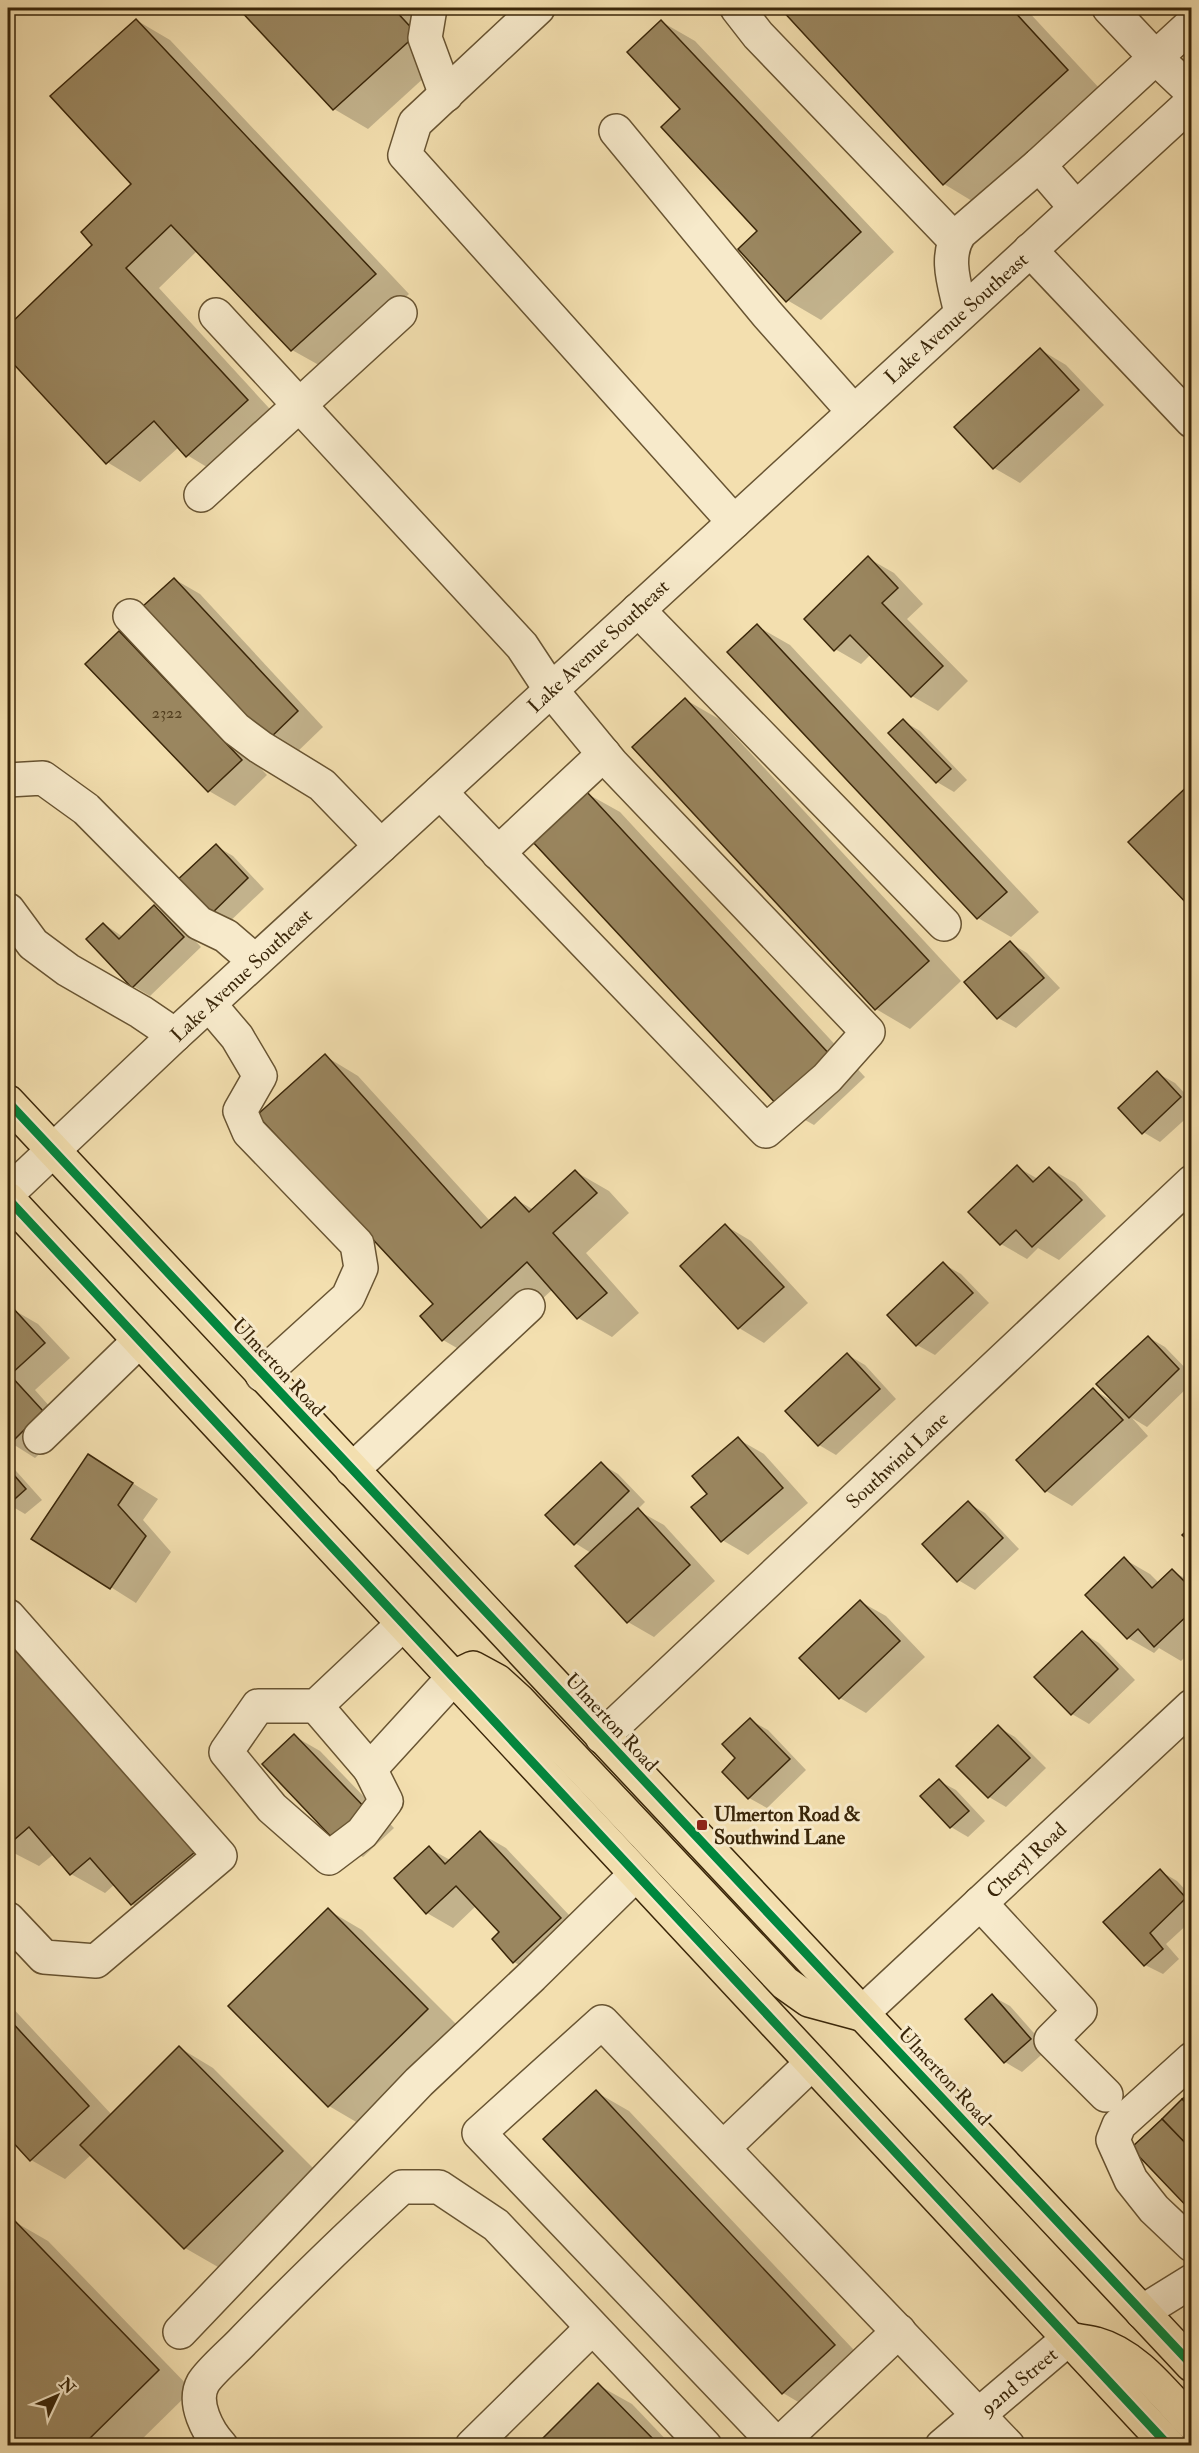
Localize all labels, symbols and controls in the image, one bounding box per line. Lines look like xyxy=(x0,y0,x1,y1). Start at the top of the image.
street label: Lake Avenue Southeast xyxy=(879,247,1034,389)
street label: Lake Avenue Southeast xyxy=(522,574,675,718)
house number: 2322 xyxy=(152,703,182,723)
street label: Lake Avenue Southeast xyxy=(165,903,318,1047)
street label: Ulmerton Road xyxy=(227,1313,331,1422)
street label: Southwind Lane xyxy=(841,1407,954,1514)
street label: Ulmerton Road xyxy=(560,1668,664,1777)
place label: Ulmerton Road & Southwind Lane xyxy=(714,1802,861,1850)
street label: Cheryl Road xyxy=(981,1817,1072,1904)
marker: Ulmerton Road & Southwind Lane xyxy=(695,1818,709,1832)
street label: Ulmerton Road xyxy=(893,2022,997,2131)
street label: 92nd Street xyxy=(974,2342,1063,2422)
north arrow xyxy=(27,2366,87,2426)
text: N xyxy=(54,2373,80,2399)

